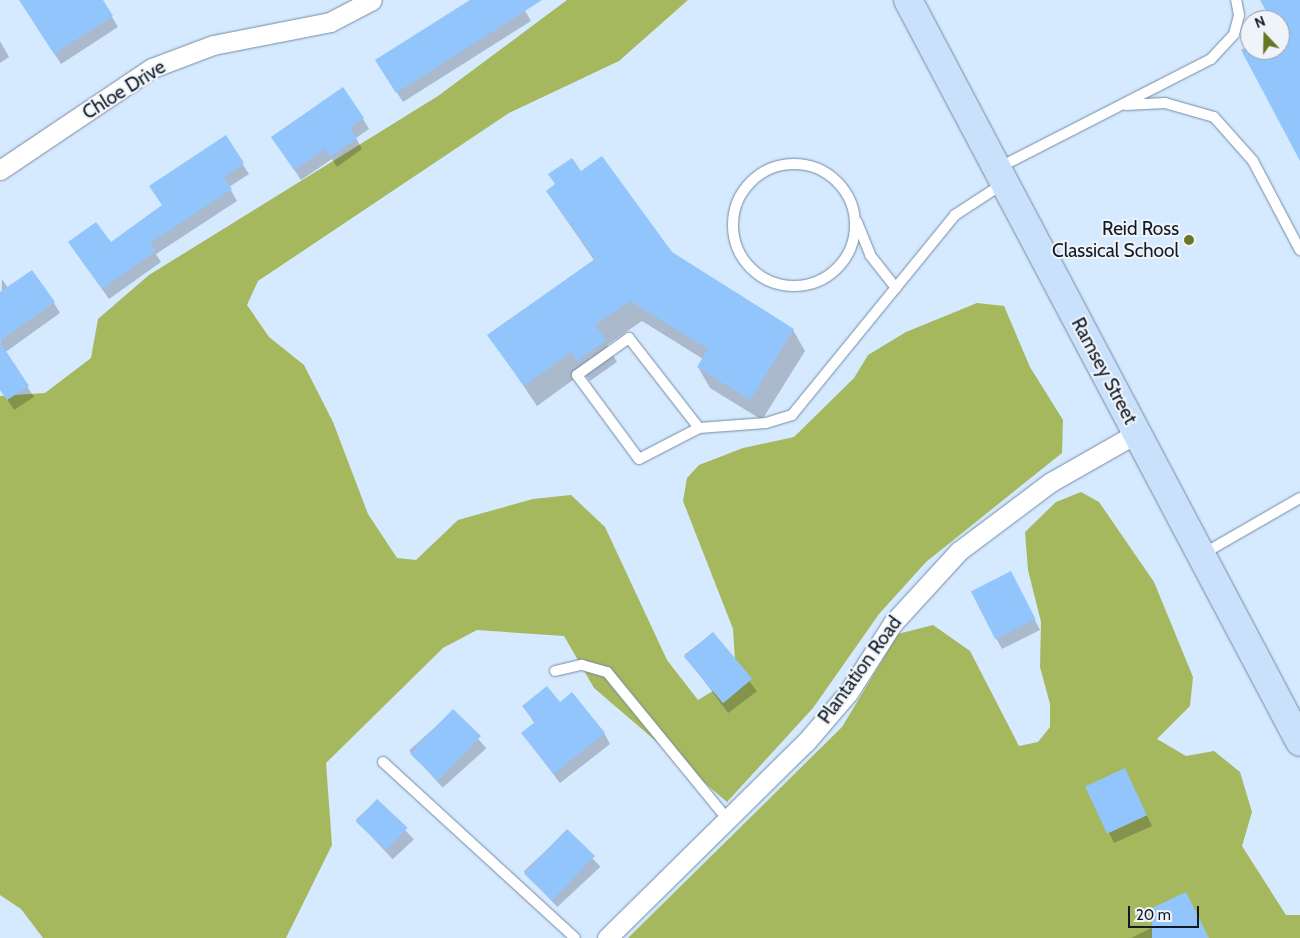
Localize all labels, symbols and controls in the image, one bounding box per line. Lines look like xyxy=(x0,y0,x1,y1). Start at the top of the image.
north arrow xyxy=(1240,10,1290,60)
text: N xyxy=(1252,12,1268,32)
street label: Chloe Drive xyxy=(78,56,170,124)
place label: Reid Ross Classical School xyxy=(1052,218,1179,262)
marker: Reid Ross Classical School xyxy=(1183,234,1195,246)
street label: Ramsey Street xyxy=(1066,314,1142,428)
street label: Plantation Road xyxy=(813,612,907,728)
scale bar xyxy=(1130,896,1201,928)
text: 20 m xyxy=(1136,906,1171,924)

